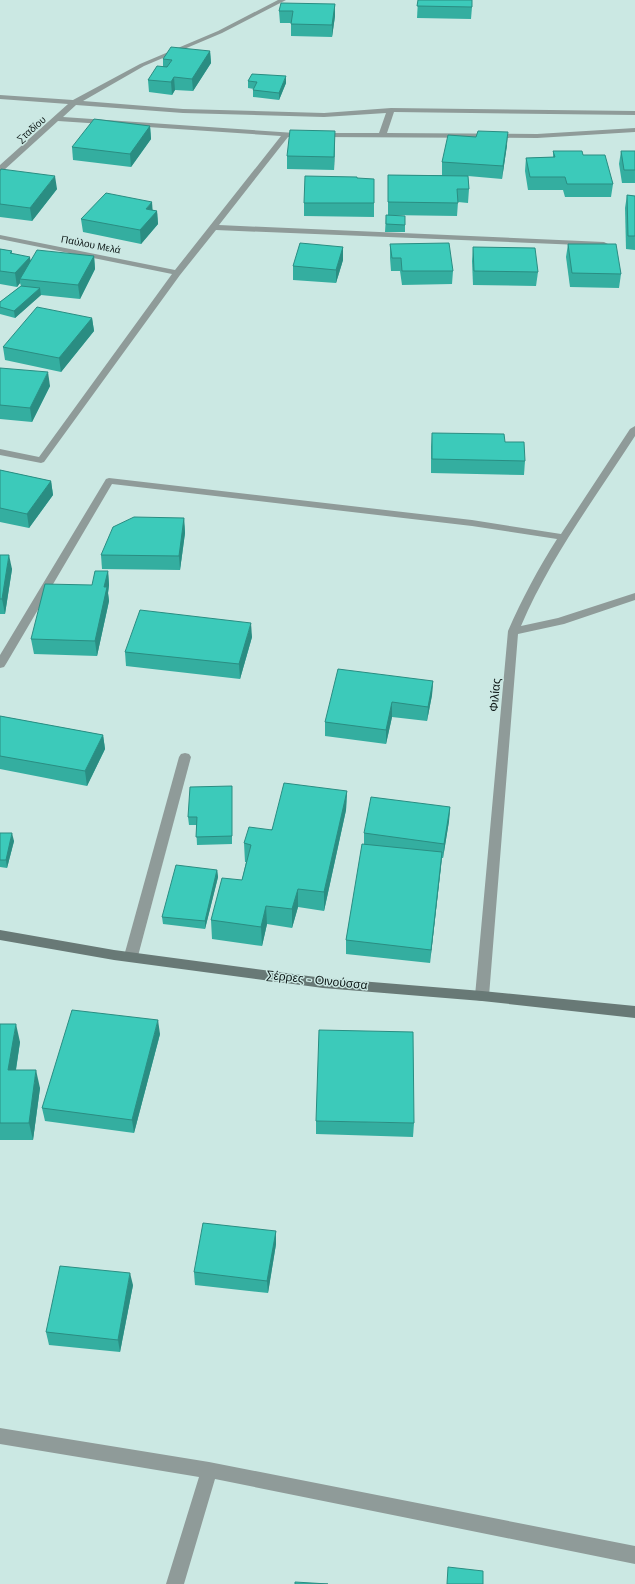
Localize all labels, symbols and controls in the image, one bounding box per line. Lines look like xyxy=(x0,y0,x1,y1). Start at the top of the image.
street label: Σταδίου xyxy=(14,113,49,146)
street label: Παύλου Μελά xyxy=(60,232,122,258)
street label: Φιλίας xyxy=(486,677,504,712)
street label: Σέρρες - Οινούσσα xyxy=(266,967,368,993)

